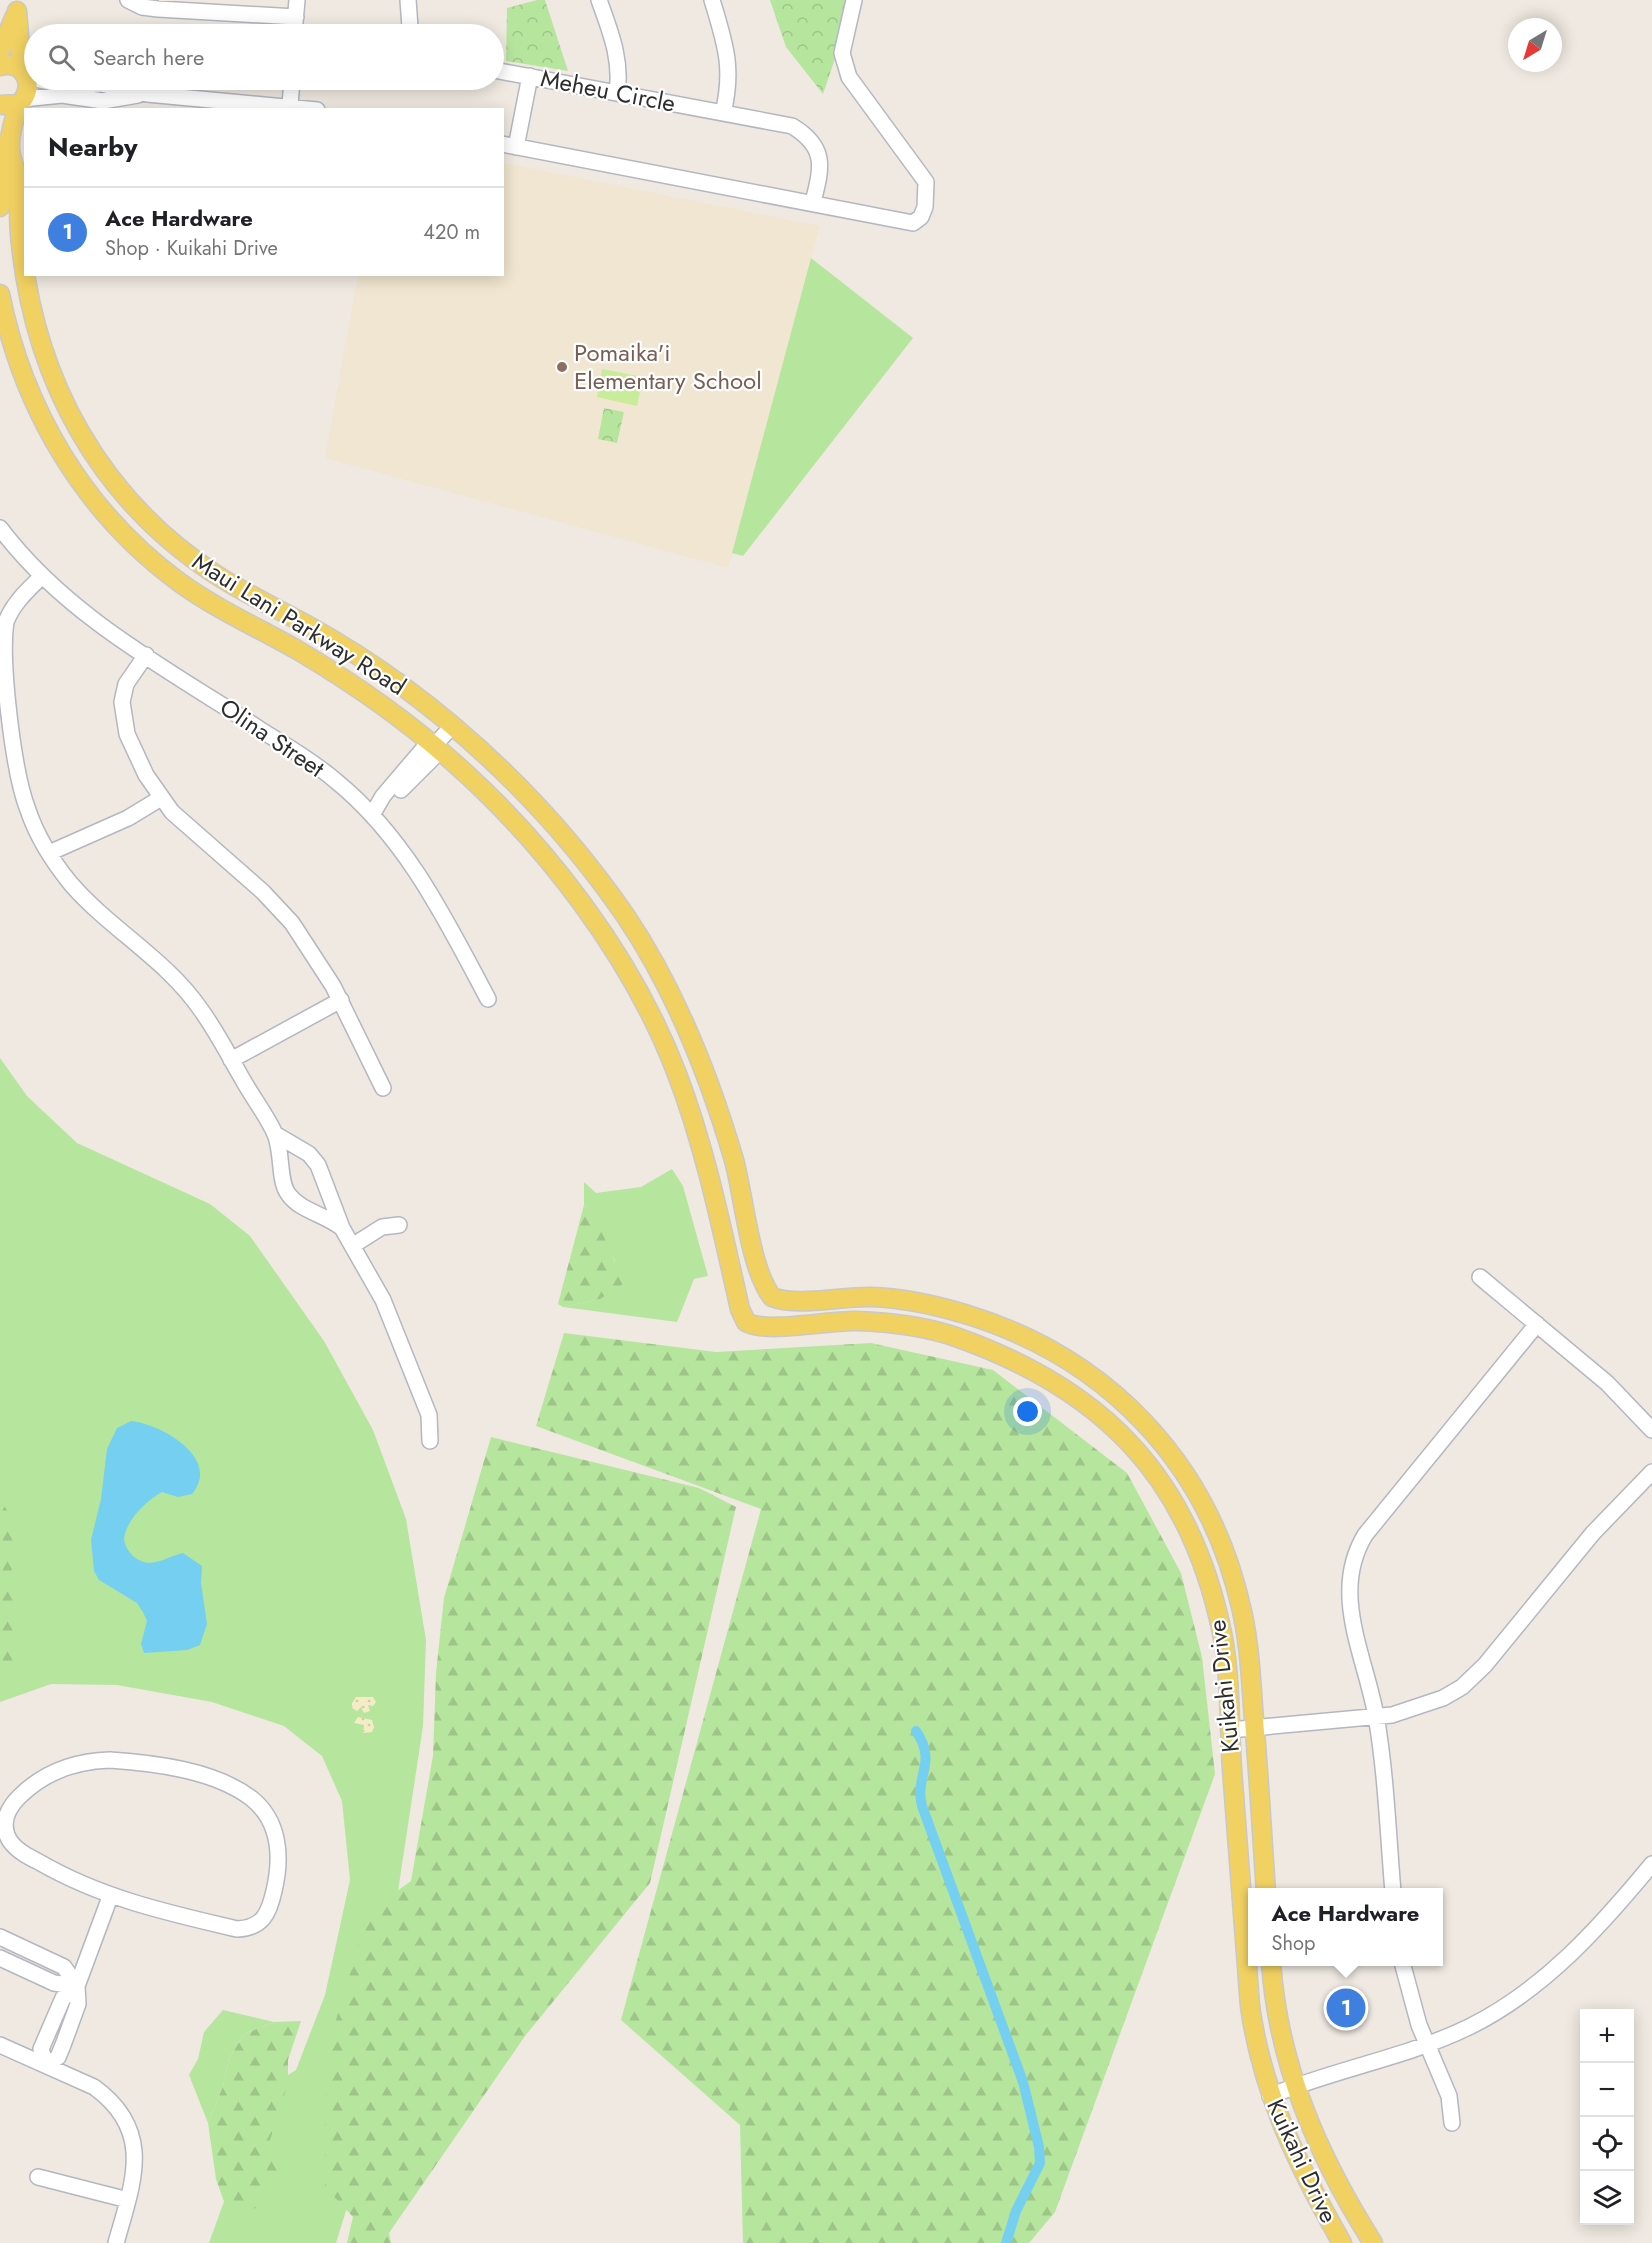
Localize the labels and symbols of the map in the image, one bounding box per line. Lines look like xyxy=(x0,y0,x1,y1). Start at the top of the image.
north arrow xyxy=(1508,18,1562,72)
street label: Meheu Circle xyxy=(538,60,678,121)
place label: Pomaika'i Elementary School xyxy=(574,335,762,398)
marker: Pomaika'i Elementary School xyxy=(555,360,569,374)
street label: Maui Lani Parkway Road xyxy=(186,544,413,704)
street label: Olina Street xyxy=(213,690,332,786)
your location xyxy=(1013,1397,1042,1426)
street label: Kuikahi Drive xyxy=(1199,1618,1248,1754)
pin: 1 xyxy=(1326,1986,1366,2030)
street label: Kuikahi Drive xyxy=(1258,2093,1346,2229)

